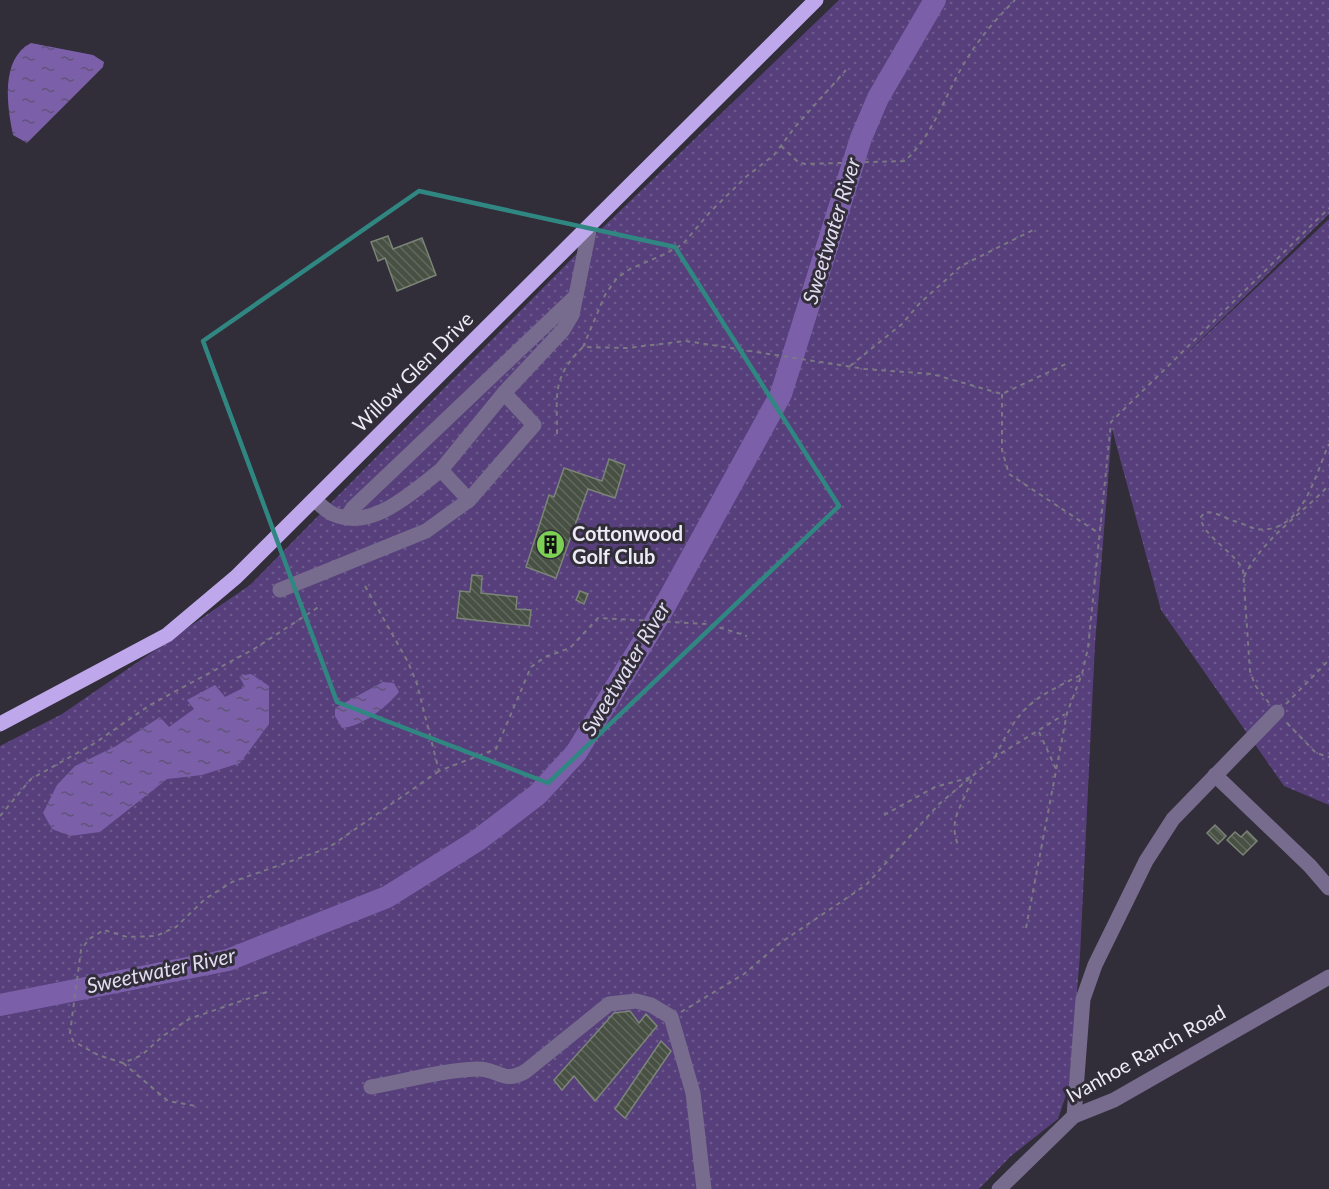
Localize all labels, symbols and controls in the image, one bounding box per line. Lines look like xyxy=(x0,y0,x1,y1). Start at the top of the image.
water label: Sweetwater River xyxy=(796,154,865,307)
street label: Willow Glen Drive xyxy=(347,306,477,436)
place label: Cottonwood Golf Club xyxy=(572,521,683,568)
building icon: Cottonwood Golf Club xyxy=(535,529,567,561)
water label: Sweetwater River xyxy=(575,596,675,740)
water label: Sweetwater River xyxy=(84,941,238,997)
street label: Ivanhoe Ranch Road xyxy=(1062,999,1229,1107)

